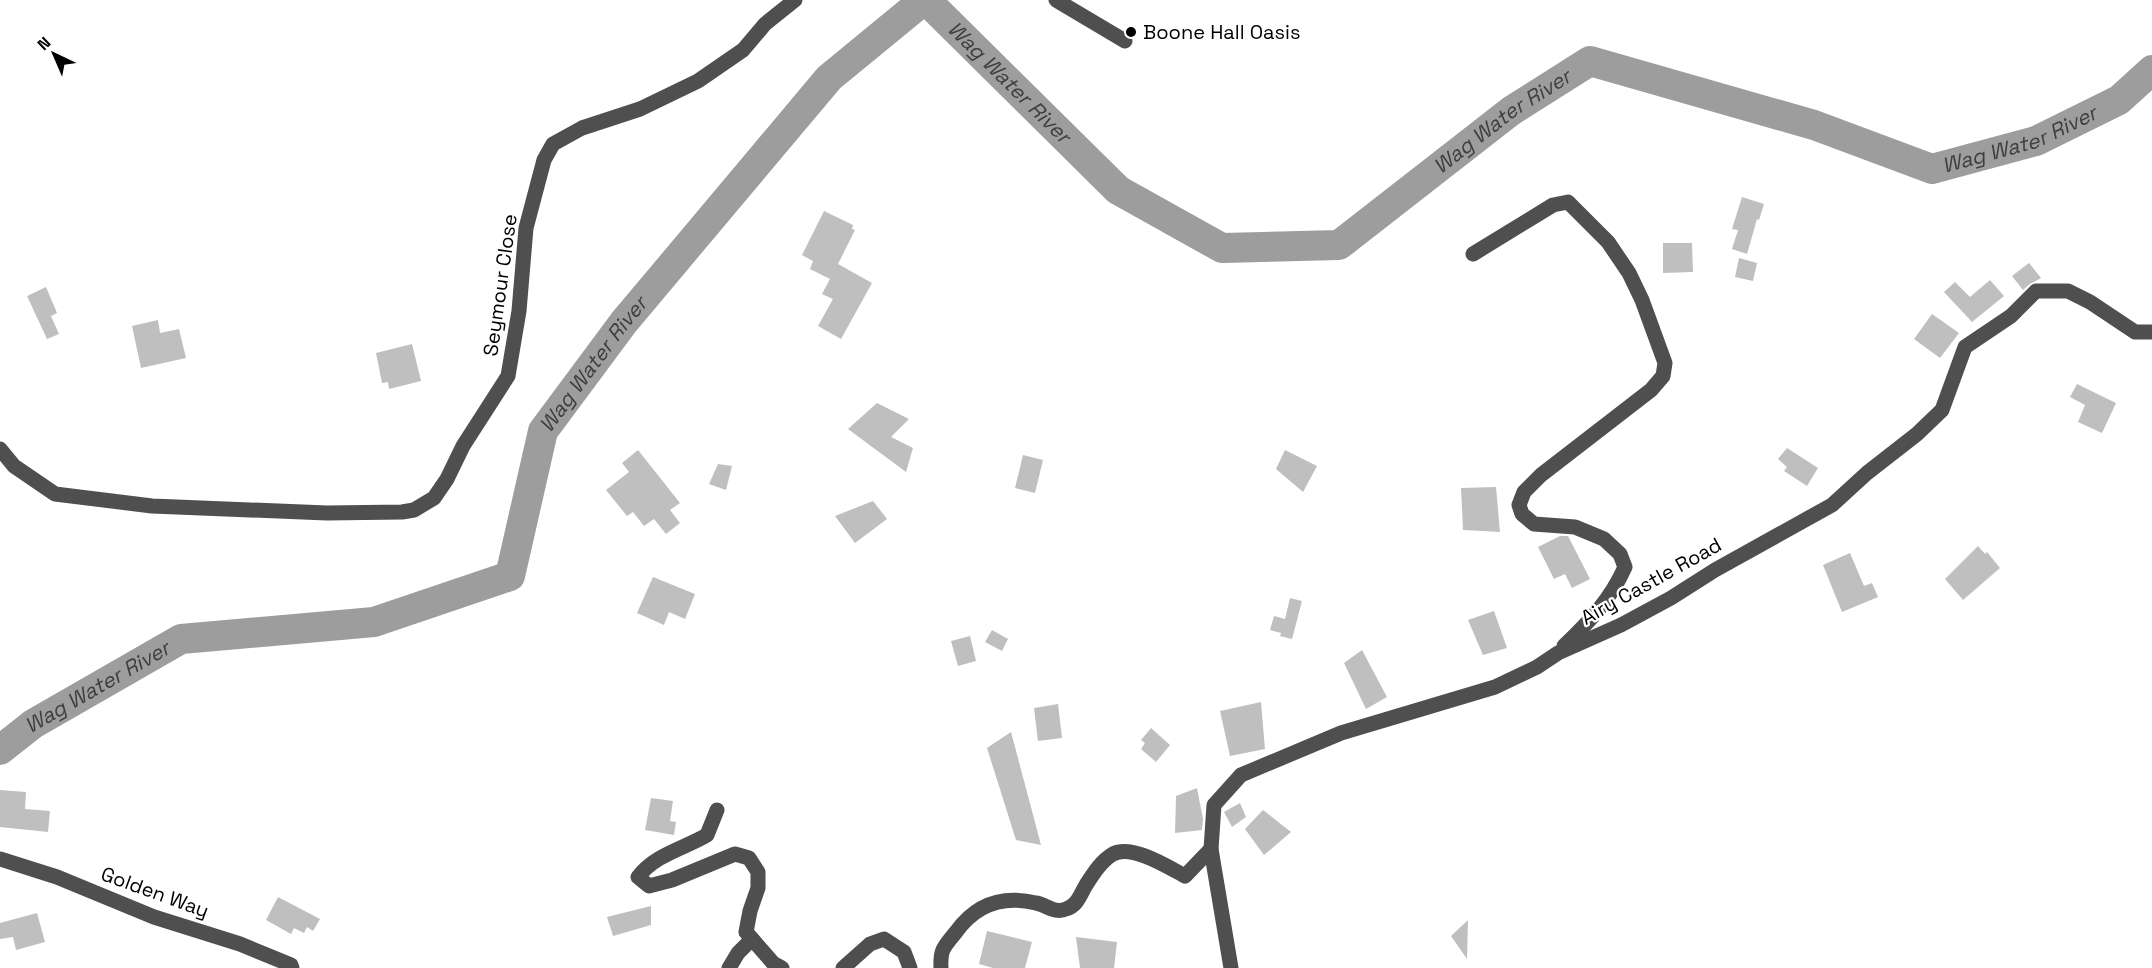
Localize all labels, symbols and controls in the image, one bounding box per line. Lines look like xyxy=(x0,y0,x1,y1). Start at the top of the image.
water label: Wag Water River xyxy=(942,15,1078,150)
place label: Boone Hall Oasis xyxy=(1143,19,1301,45)
north arrow xyxy=(24,24,84,84)
marker: Boone Hall Oasis xyxy=(1124,25,1138,39)
text: N xyxy=(33,32,55,55)
water label: Wag Water River xyxy=(1428,62,1577,180)
water label: Wag Water River xyxy=(1939,98,2103,179)
street label: Seymour Close xyxy=(477,212,523,358)
water label: Wag Water River xyxy=(533,289,654,437)
street label: Airy Castle Road xyxy=(1576,532,1726,630)
water label: Wag Water River xyxy=(19,633,176,739)
street label: Golden Way xyxy=(97,860,213,924)

